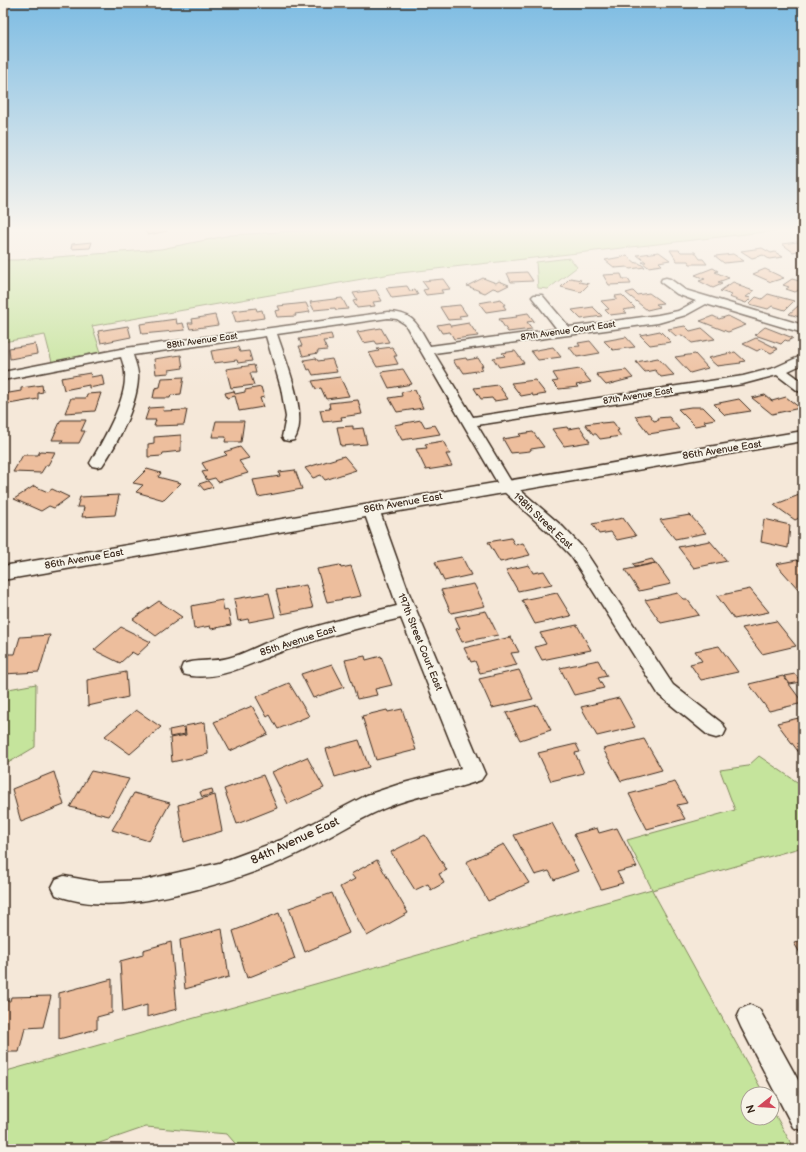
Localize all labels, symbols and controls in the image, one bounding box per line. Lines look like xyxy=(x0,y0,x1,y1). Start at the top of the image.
street label: 87th Avenue Court East xyxy=(520,319,616,343)
street label: 88th Avenue East xyxy=(166,331,238,351)
street label: 87th Avenue East xyxy=(602,385,674,407)
street label: 86th Avenue East xyxy=(682,438,762,462)
street label: 86th Avenue East xyxy=(363,490,443,516)
street label: 198th Street East xyxy=(511,490,575,552)
street label: 86th Avenue East xyxy=(44,546,124,572)
street label: 197th Street Court East xyxy=(395,592,445,692)
street label: 85th Avenue East xyxy=(258,623,338,659)
street label: 84th Avenue East xyxy=(248,814,342,868)
north arrow xyxy=(740,1086,780,1126)
text: N xyxy=(743,1103,758,1115)

